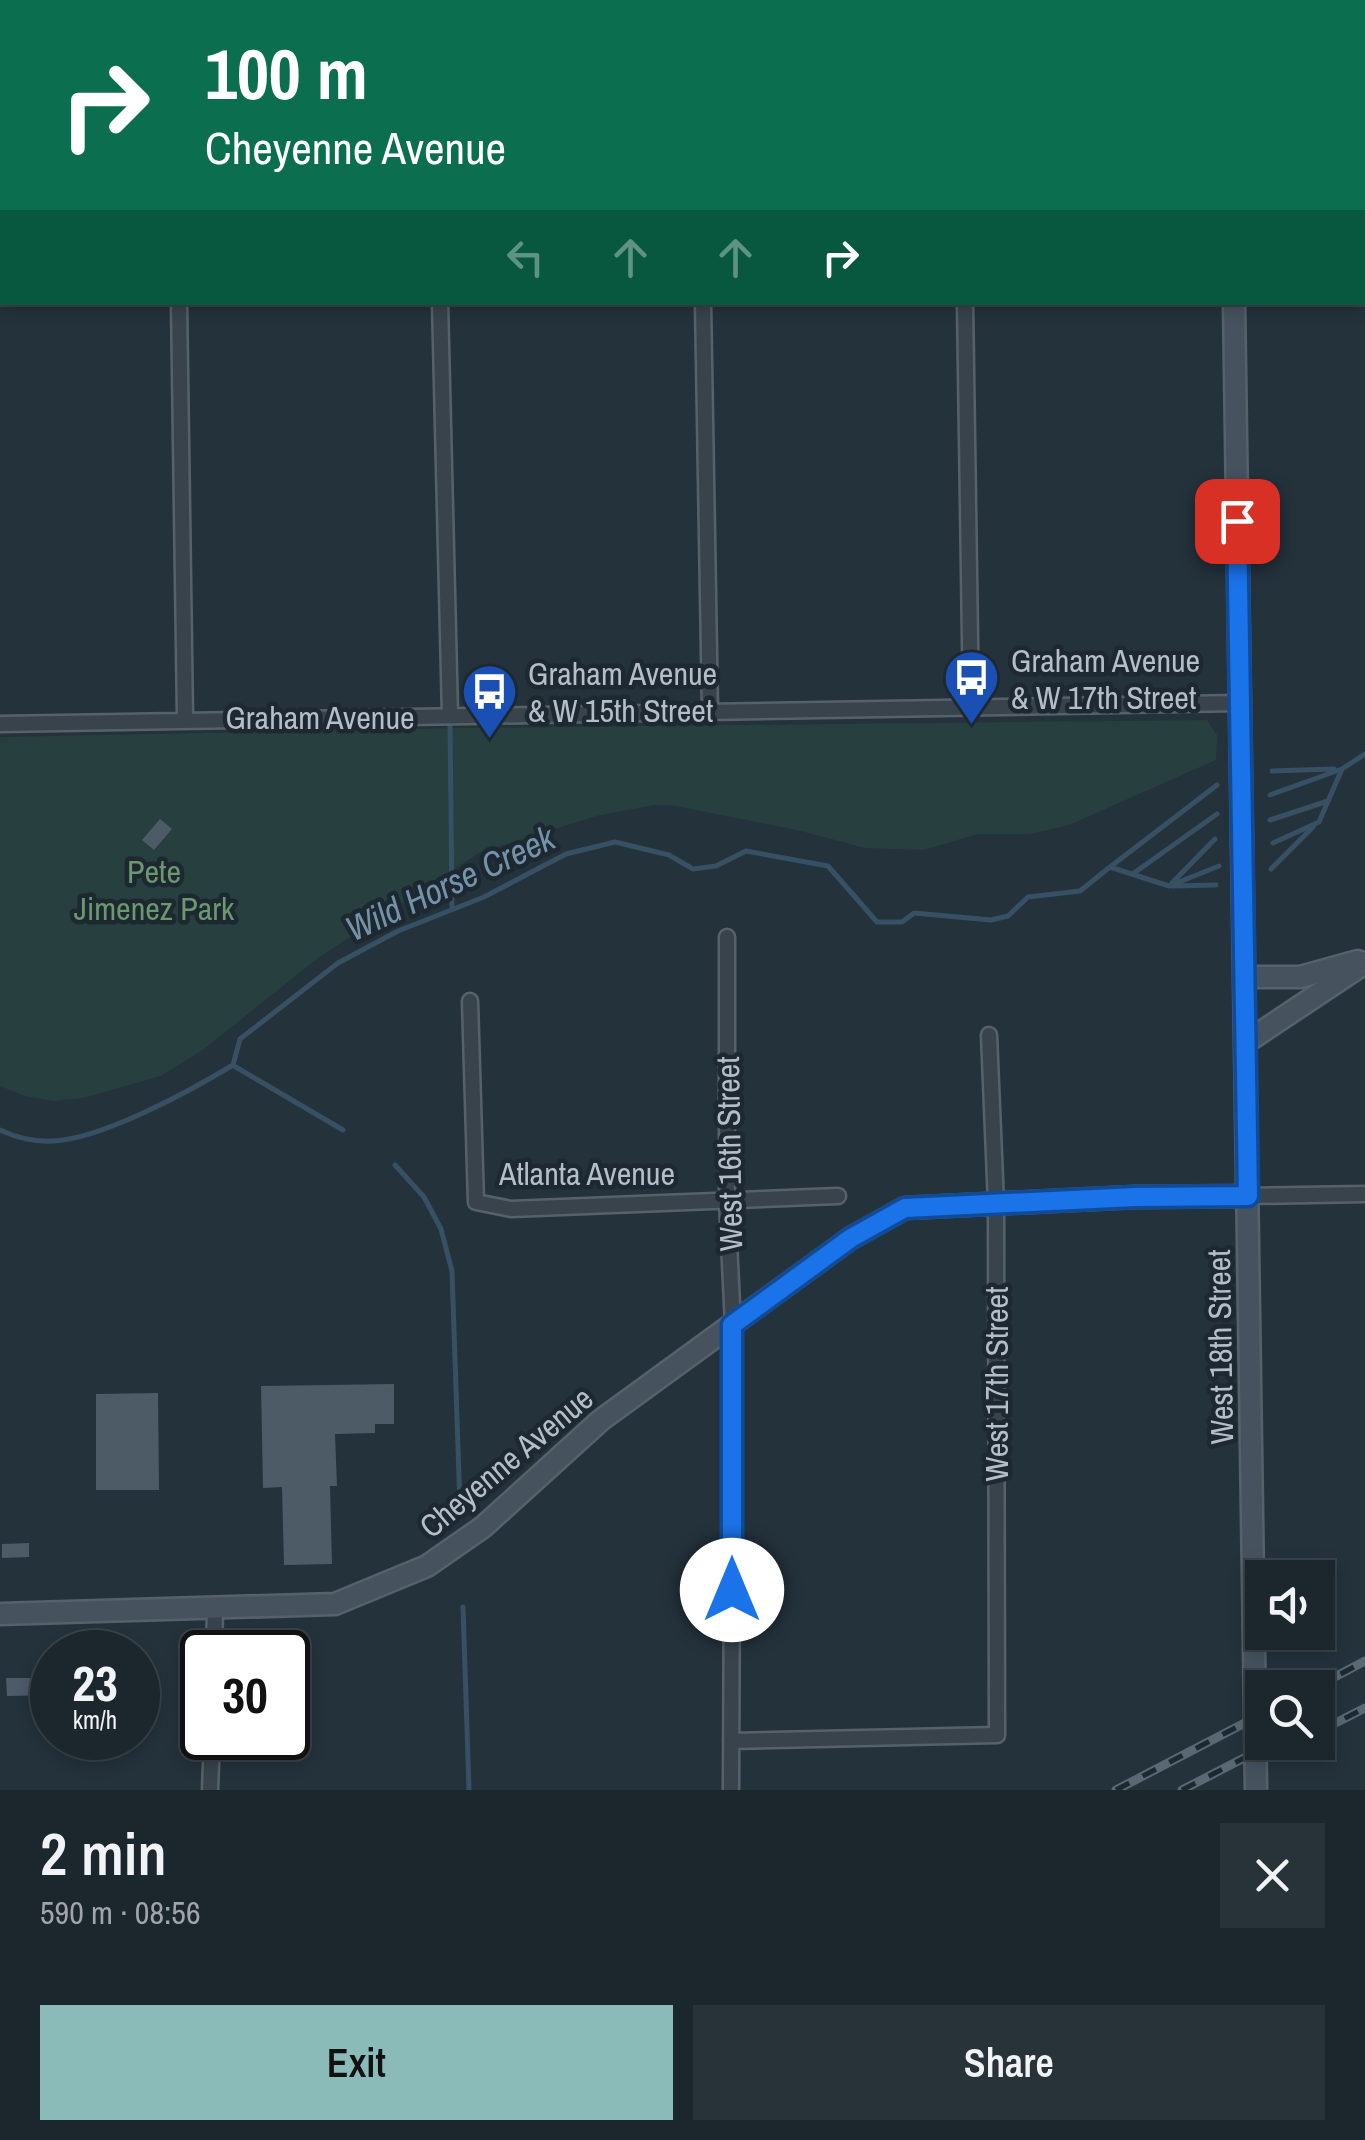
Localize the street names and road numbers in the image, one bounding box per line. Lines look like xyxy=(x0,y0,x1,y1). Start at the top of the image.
street label: Graham Avenue xyxy=(225,696,415,739)
street label: West 16th Street xyxy=(706,1056,752,1252)
street label: Atlanta Avenue xyxy=(498,1152,675,1195)
street label: West 18th Street xyxy=(1197,1249,1243,1445)
street label: West 17th Street xyxy=(975,1286,1018,1482)
street label: Cheyenne Avenue xyxy=(410,1377,602,1547)

